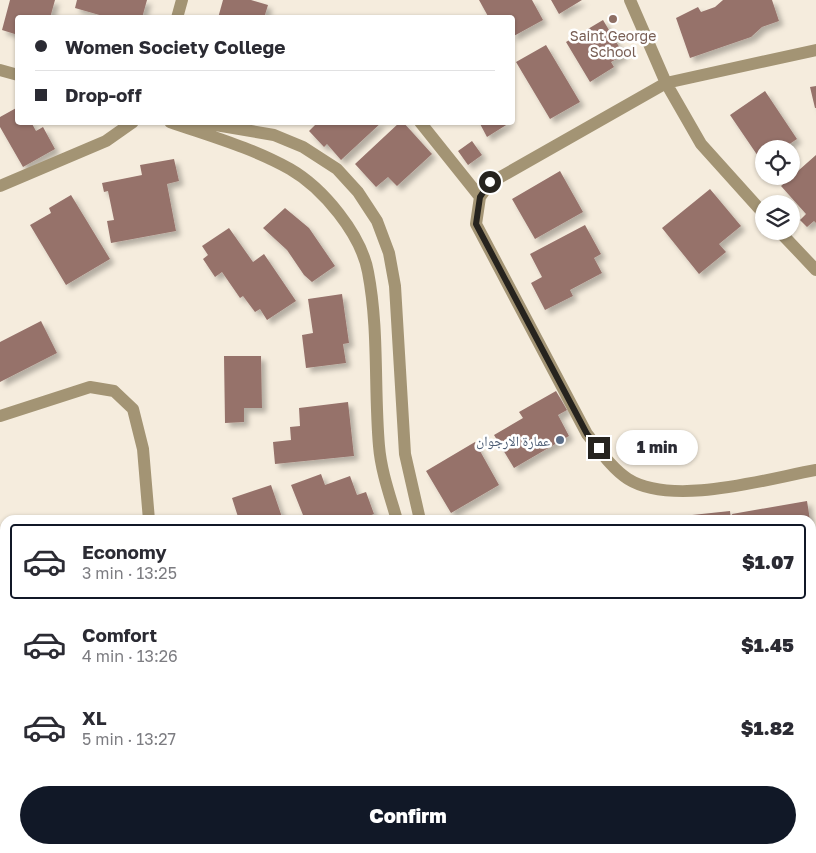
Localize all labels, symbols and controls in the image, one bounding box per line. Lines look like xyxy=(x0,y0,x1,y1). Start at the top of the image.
marker: Saint George School xyxy=(607,13,619,25)
place label: Saint George School xyxy=(570,27,656,60)
text: Women Society College xyxy=(65,35,285,58)
text: Drop-off xyxy=(65,83,142,106)
map controls xyxy=(755,140,800,240)
button: locate xyxy=(755,140,800,185)
route start xyxy=(479,171,501,193)
button: layers xyxy=(755,195,800,240)
callout: 1 min xyxy=(616,430,699,466)
place label: عمارة الارجوان xyxy=(476,432,550,450)
marker: عمارة الارجوان xyxy=(554,434,566,446)
route end xyxy=(588,437,610,459)
text: 1 min xyxy=(637,437,677,457)
icon: car xyxy=(22,539,67,584)
text: Economy xyxy=(82,540,167,563)
text: $1.07 xyxy=(742,550,794,573)
text: 3 min · 13:25 xyxy=(82,563,177,583)
icon: car xyxy=(22,622,67,667)
text: Comfort xyxy=(82,623,157,646)
text: $1.45 xyxy=(741,633,794,656)
text: 4 min · 13:26 xyxy=(82,646,178,666)
icon: car xyxy=(22,705,67,750)
text: XL xyxy=(82,706,107,729)
text: $1.82 xyxy=(741,716,794,739)
text: 5 min · 13:27 xyxy=(82,729,176,749)
button: Confirm xyxy=(20,786,796,844)

